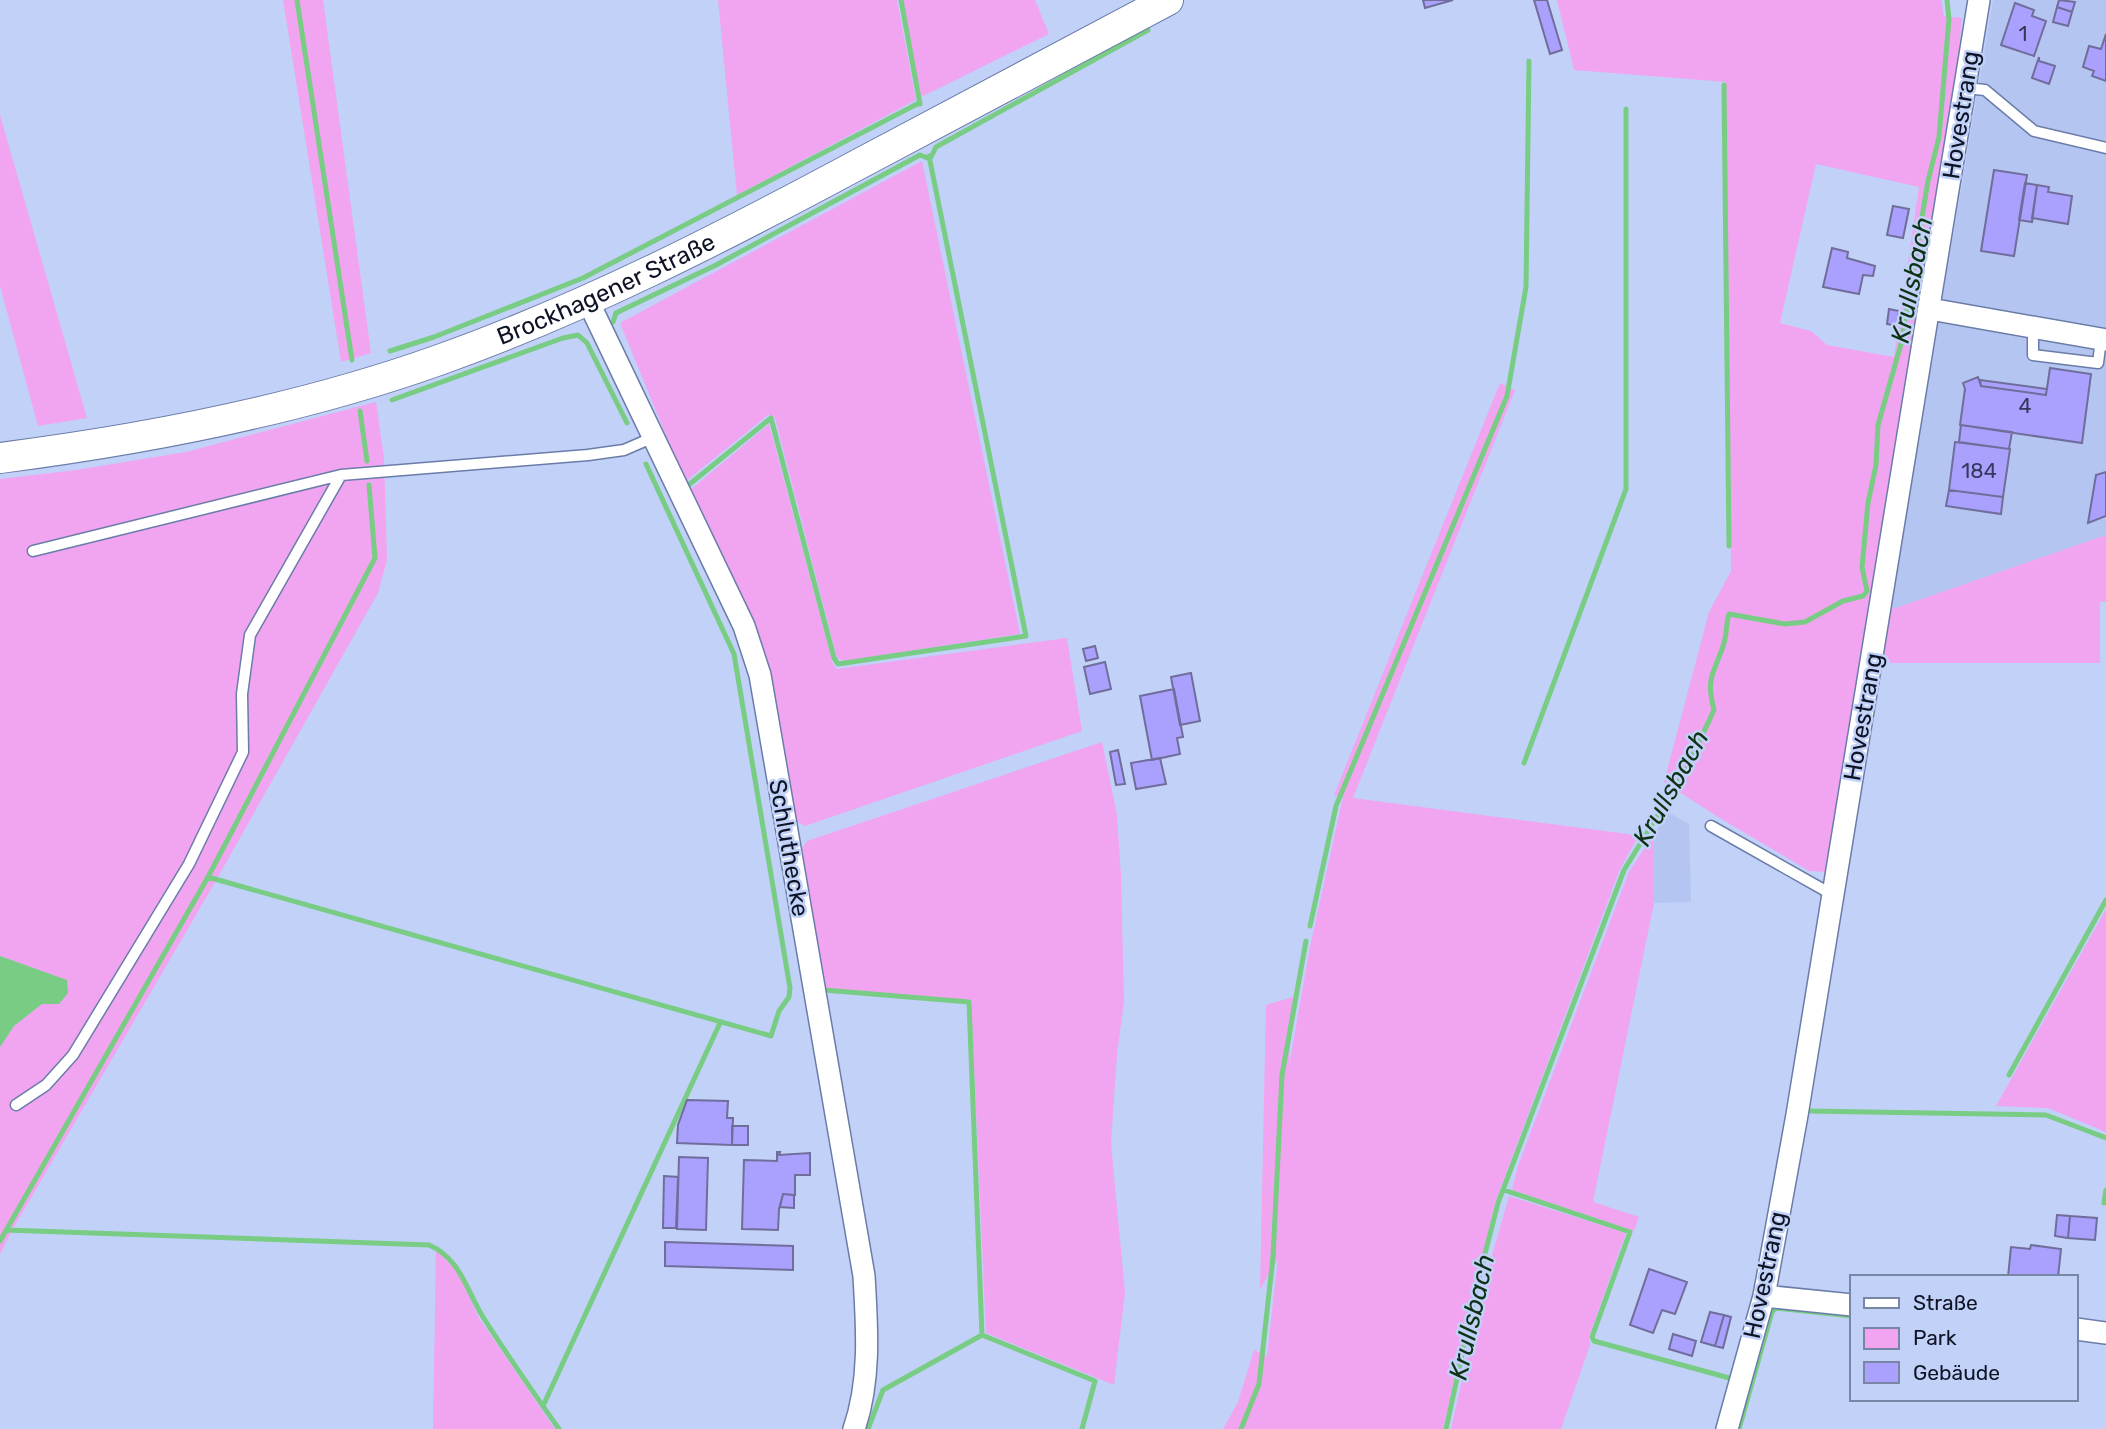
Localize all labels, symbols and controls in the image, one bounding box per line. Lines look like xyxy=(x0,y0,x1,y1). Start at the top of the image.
house number: 1 xyxy=(2019,21,2028,46)
street label: Hovestrang xyxy=(1937,49,1985,181)
water label: Krullsbach xyxy=(1885,214,1939,346)
street label: Brockhagener Straße xyxy=(493,228,720,351)
house number: 4 xyxy=(2018,393,2032,418)
house number: 184 xyxy=(1961,458,1997,483)
street label: Hovestrang xyxy=(1838,651,1888,783)
water label: Krullsbach xyxy=(1626,725,1716,851)
street label: Schluthecke xyxy=(763,777,815,919)
street label: Hovestrang xyxy=(1738,1209,1792,1341)
water label: Krullsbach xyxy=(1443,1251,1501,1383)
legend xyxy=(1850,1275,2078,1401)
text: Straße xyxy=(1913,1290,1978,1315)
text: Park xyxy=(1913,1325,1957,1350)
text: Gebäude xyxy=(1913,1360,2000,1385)

